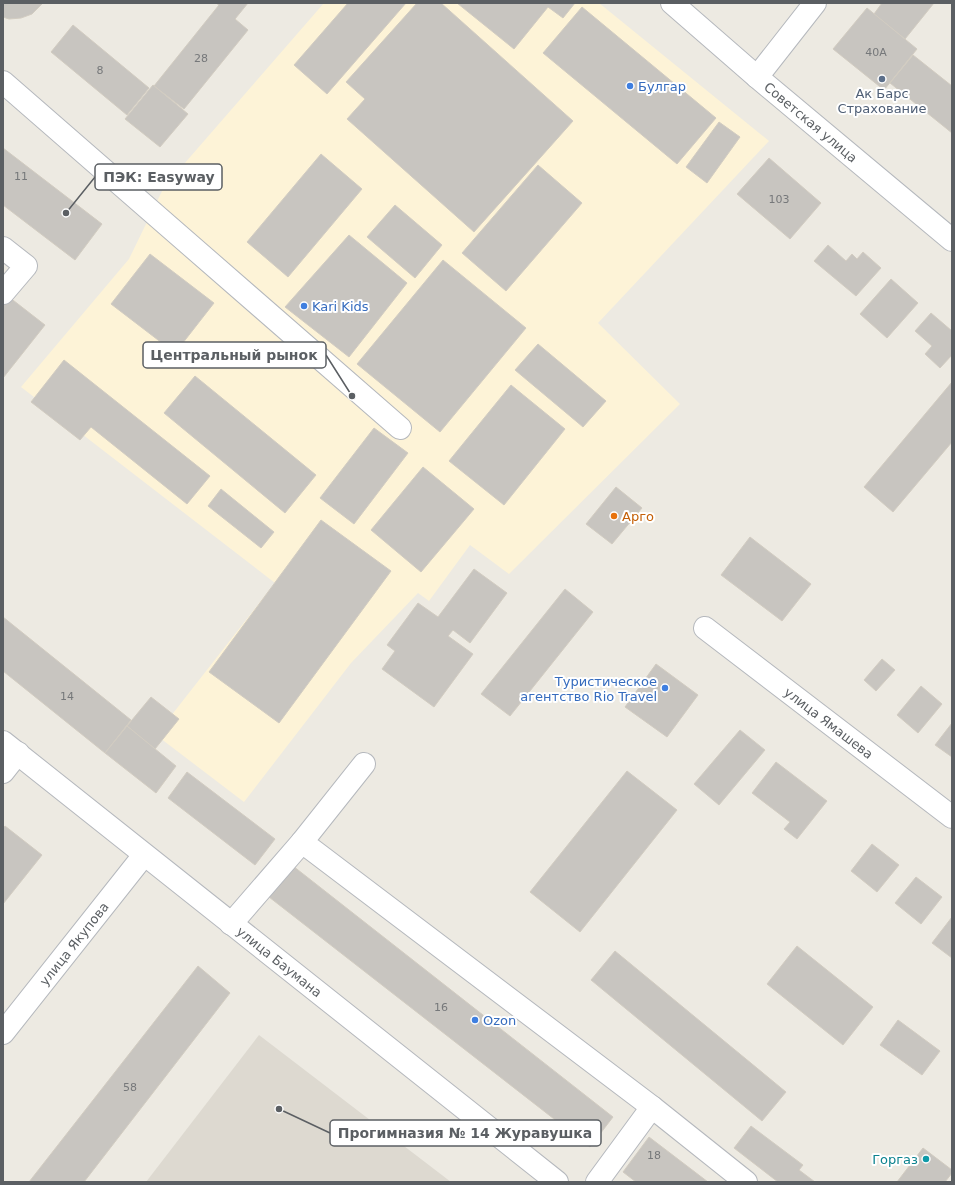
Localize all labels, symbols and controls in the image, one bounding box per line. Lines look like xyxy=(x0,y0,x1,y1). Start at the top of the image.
house number: 40А xyxy=(865,46,887,59)
house number: 28 xyxy=(194,52,208,65)
house number: 8 xyxy=(97,64,104,77)
marker: Ак Барс Страхование xyxy=(877,74,887,84)
place label: Булгар xyxy=(638,79,686,94)
street label: Советская улица xyxy=(761,79,860,166)
marker: Булгар xyxy=(625,81,635,91)
place label: Ак Барс Страхование xyxy=(837,86,927,116)
callout: ПЭК: Easyway xyxy=(95,164,222,190)
text: ПЭК: Easyway xyxy=(103,169,215,185)
house number: 11 xyxy=(14,170,28,183)
house number: 103 xyxy=(769,193,790,206)
place label: Kari Kids xyxy=(312,299,369,314)
marker: Kari Kids xyxy=(299,301,309,311)
callout: Центральный рынок xyxy=(143,342,326,368)
text: Центральный рынок xyxy=(150,347,318,363)
place label: Арго xyxy=(622,509,654,524)
marker: Арго xyxy=(609,511,619,521)
place label: Туристическое агентство Rio Travel xyxy=(520,674,657,704)
marker: Туристическое агентство Rio Travel xyxy=(660,683,670,693)
street label: улица Ямашева xyxy=(781,684,876,762)
house number: 14 xyxy=(60,690,74,703)
street label: улица Якупова xyxy=(37,899,112,989)
street label: улица Баумана xyxy=(234,924,325,1000)
house number: 16 xyxy=(434,1001,448,1014)
place label: Ozon xyxy=(483,1013,516,1028)
marker: Ozon xyxy=(470,1015,480,1025)
house number: 58 xyxy=(123,1081,137,1094)
callout: Прогимназия № 14 Журавушка xyxy=(330,1120,601,1146)
text: Прогимназия № 14 Журавушка xyxy=(338,1125,592,1141)
house number: 18 xyxy=(647,1149,661,1162)
place label: Горгаз xyxy=(872,1152,918,1167)
marker: Горгаз xyxy=(921,1154,931,1164)

